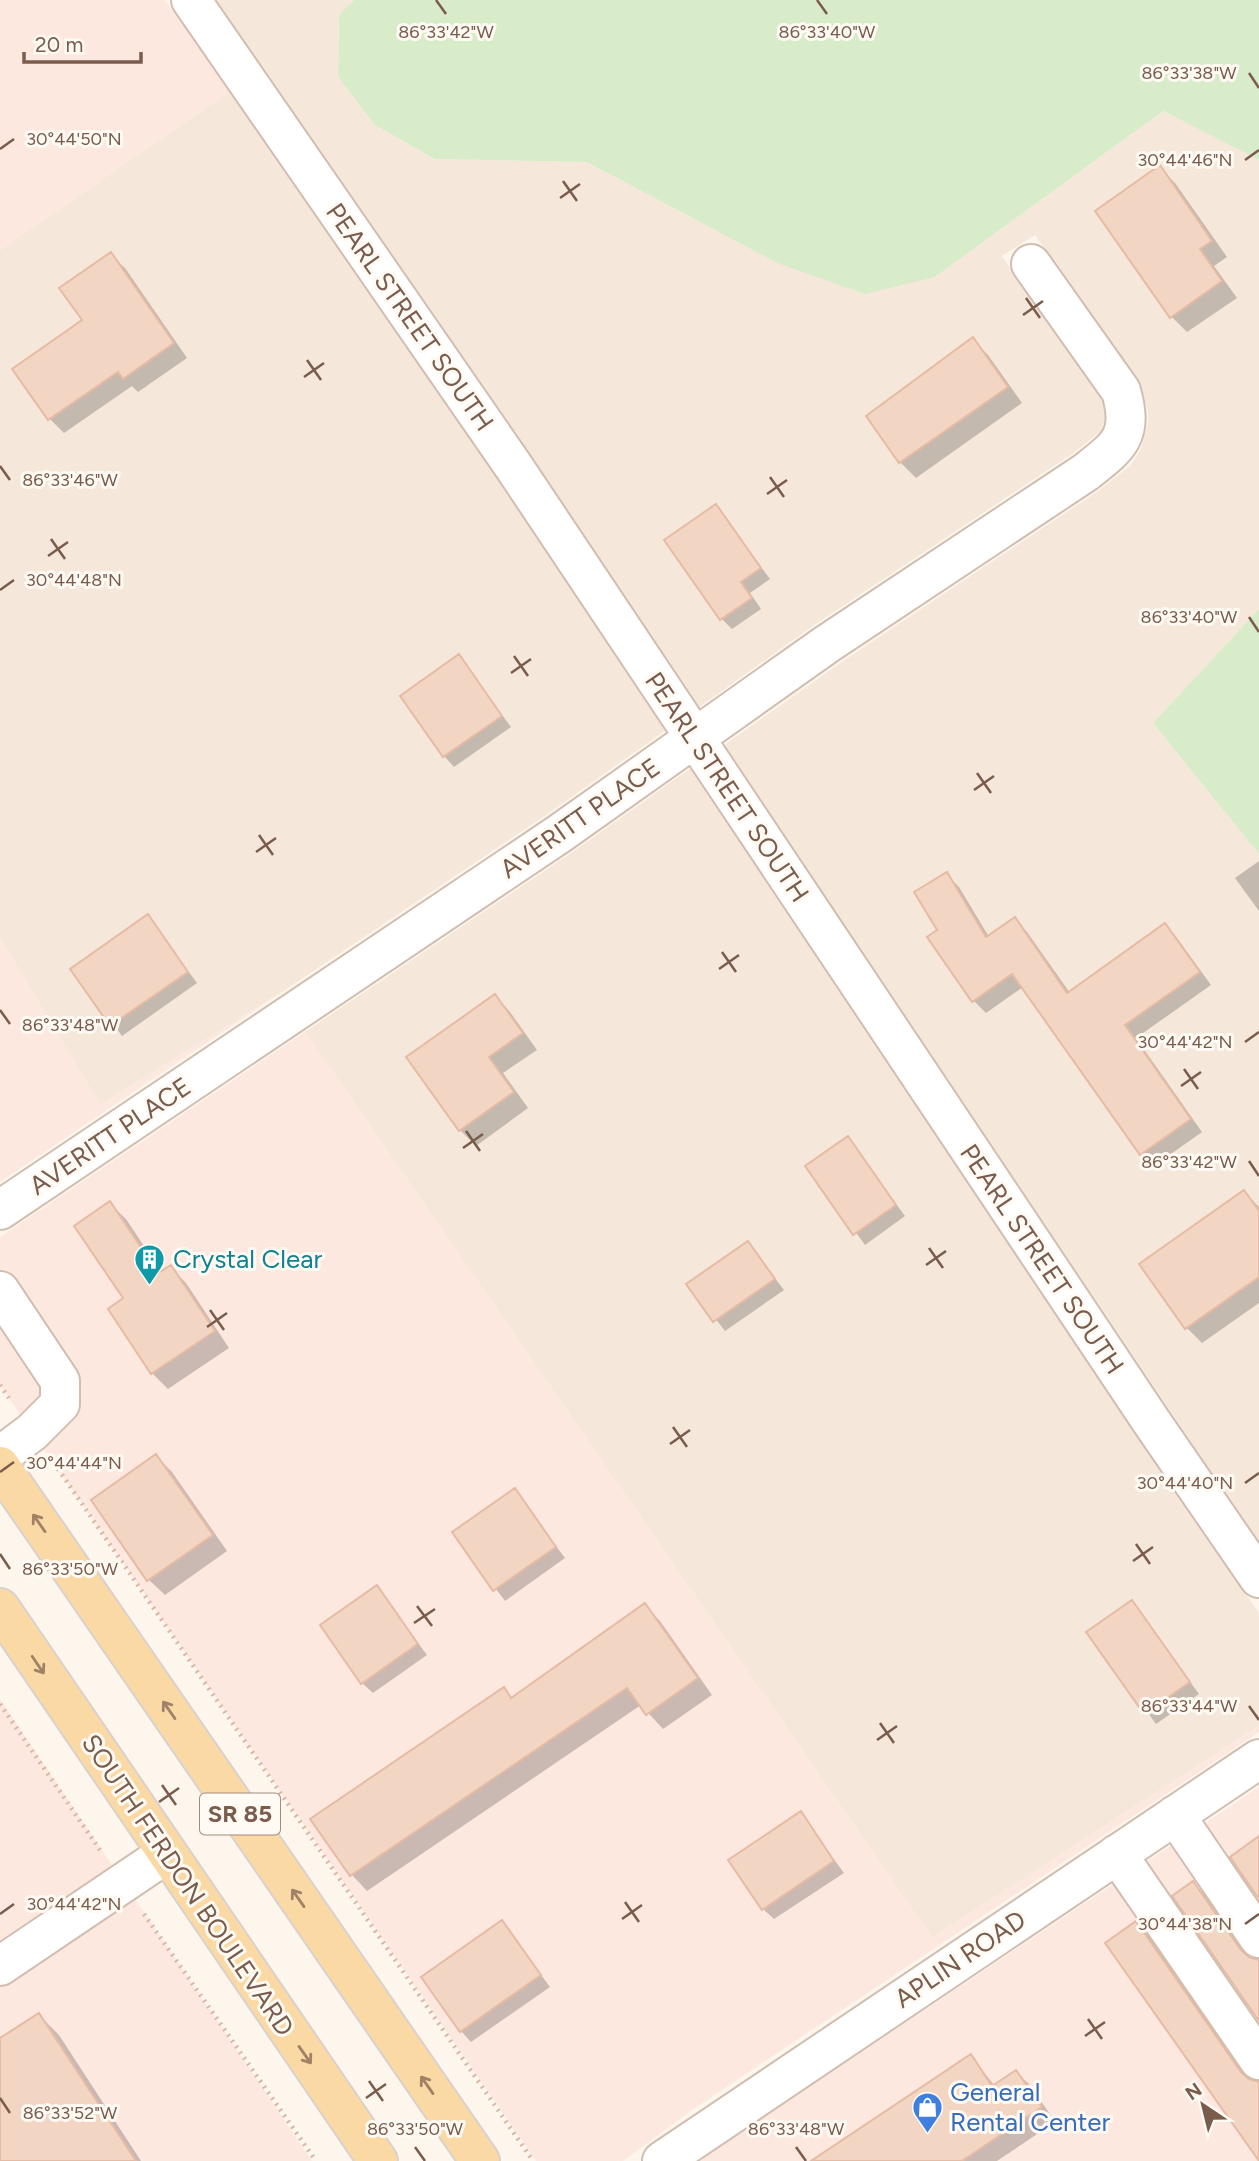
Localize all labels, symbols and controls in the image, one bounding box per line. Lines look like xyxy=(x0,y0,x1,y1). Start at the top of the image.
scale bar xyxy=(24,21,142,65)
text: 86°33'42"W xyxy=(398,21,494,43)
text: 86°33'40"W xyxy=(779,21,876,43)
text: 20 m xyxy=(35,32,83,57)
text: 86°33'38"W xyxy=(1142,62,1237,84)
text: 30°44'50"N xyxy=(26,128,122,150)
text: 30°44'46"N xyxy=(1138,149,1233,171)
street label: PEARL STREET SOUTH xyxy=(319,197,501,437)
text: 86°33'46"W xyxy=(22,469,118,491)
text: 30°44'48"N xyxy=(26,569,122,591)
text: 86°33'40"W xyxy=(1141,606,1238,628)
street label: PEARL STREET SOUTH xyxy=(638,666,816,908)
street label: AVERITT PLACE xyxy=(494,751,666,885)
text: 86°33'48"W xyxy=(22,1014,119,1036)
text: 30°44'42"N xyxy=(1138,1031,1232,1053)
street label: AVERITT PLACE xyxy=(23,1070,197,1202)
street label: PEARL STREET SOUTH xyxy=(953,1138,1131,1380)
text: 86°33'42"W xyxy=(1141,1151,1237,1173)
building icon: Crystal Clear xyxy=(133,1242,167,1286)
place label: Crystal Clear xyxy=(173,1243,322,1275)
text: 30°44'44"N xyxy=(26,1452,122,1474)
text: 30°44'40"N xyxy=(1137,1472,1233,1494)
one-way arrow xyxy=(32,1514,46,1533)
text: 86°33'50"W xyxy=(22,1558,119,1580)
one-way arrow xyxy=(31,1655,45,1674)
text: 86°33'44"W xyxy=(1141,1695,1238,1717)
one-way arrow xyxy=(161,1701,176,1720)
street label: SOUTH FERDON BOULEVARD xyxy=(75,1728,301,2042)
road number: SR 85 xyxy=(200,1794,280,1835)
one-way arrow xyxy=(291,1888,305,1908)
text: 30°44'42"N xyxy=(27,1893,121,1915)
street label: APLIN ROAD xyxy=(888,1903,1032,2015)
text: 30°44'38"N xyxy=(1138,1913,1232,1935)
one-way arrow xyxy=(297,2045,312,2064)
north arrow xyxy=(1168,2070,1238,2140)
one-way arrow xyxy=(420,2076,434,2095)
place label: General Rental Center xyxy=(950,2076,1111,2138)
text: N xyxy=(1181,2078,1206,2105)
shop icon: General Rental Center xyxy=(910,2090,944,2134)
text: 86°33'52"W xyxy=(23,2102,118,2124)
text: 86°33'50"W xyxy=(367,2118,464,2140)
text: 86°33'48"W xyxy=(748,2118,845,2140)

